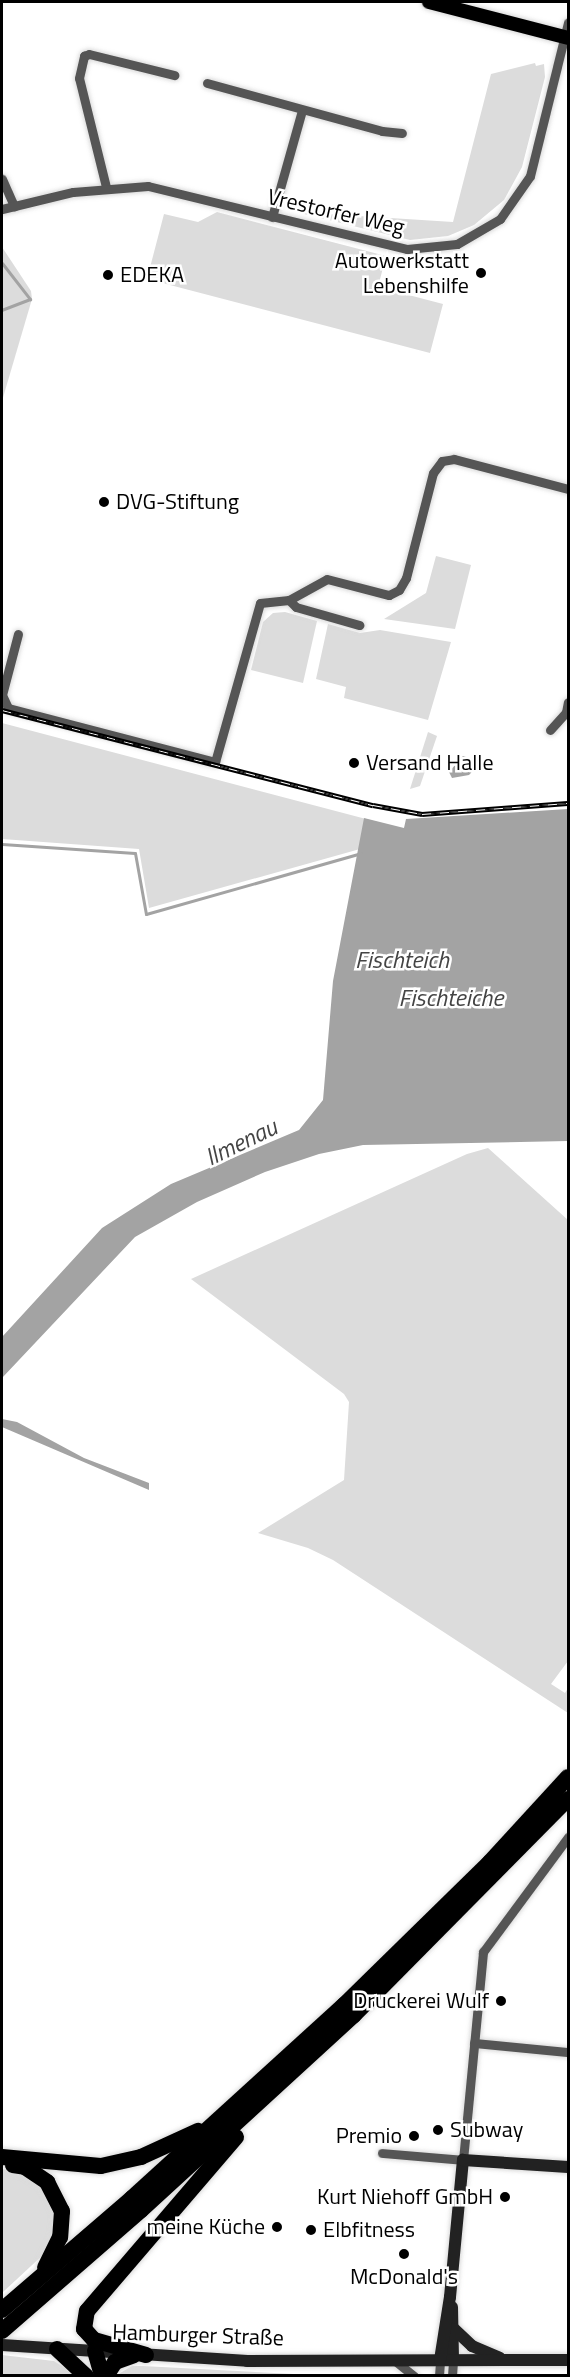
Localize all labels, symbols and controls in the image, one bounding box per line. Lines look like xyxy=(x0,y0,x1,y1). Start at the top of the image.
street label: Vrestorfer Weg xyxy=(265,183,407,241)
place label: Autowerkstatt Lebenshilfe xyxy=(335,247,469,298)
place label: EDEKA xyxy=(120,262,184,288)
marker: Autowerkstatt Lebenshilfe xyxy=(474,266,488,280)
marker: EDEKA xyxy=(101,268,115,282)
place label: DVG-Stiftung xyxy=(116,489,239,515)
marker: DVG-Stiftung xyxy=(97,495,111,509)
place label: Versand Halle xyxy=(366,750,494,776)
marker: Versand Halle xyxy=(347,756,361,770)
water label: Fischteich xyxy=(355,946,449,974)
water label: Fischteiche xyxy=(399,984,503,1012)
water label: Ilmenau xyxy=(200,1112,282,1172)
place label: Druckerei Wulf xyxy=(353,1988,489,2014)
marker: Druckerei Wulf xyxy=(494,1994,508,2008)
place label: Subway xyxy=(450,2117,523,2143)
place label: Premio xyxy=(336,2123,402,2149)
marker: Subway xyxy=(431,2123,445,2137)
marker: Premio xyxy=(407,2129,421,2143)
place label: Kurt Niehoff GmbH xyxy=(317,2184,493,2210)
marker: Kurt Niehoff GmbH xyxy=(498,2190,512,2204)
place label: meine Küche xyxy=(146,2214,265,2240)
place label: Elbfitness xyxy=(323,2217,415,2243)
marker: meine Küche xyxy=(270,2220,284,2234)
marker: Elbfitness xyxy=(304,2223,318,2237)
marker: McDonald's xyxy=(397,2247,411,2261)
place label: McDonald's xyxy=(350,2264,458,2290)
street label: Hamburger Straße xyxy=(112,2319,284,2351)

